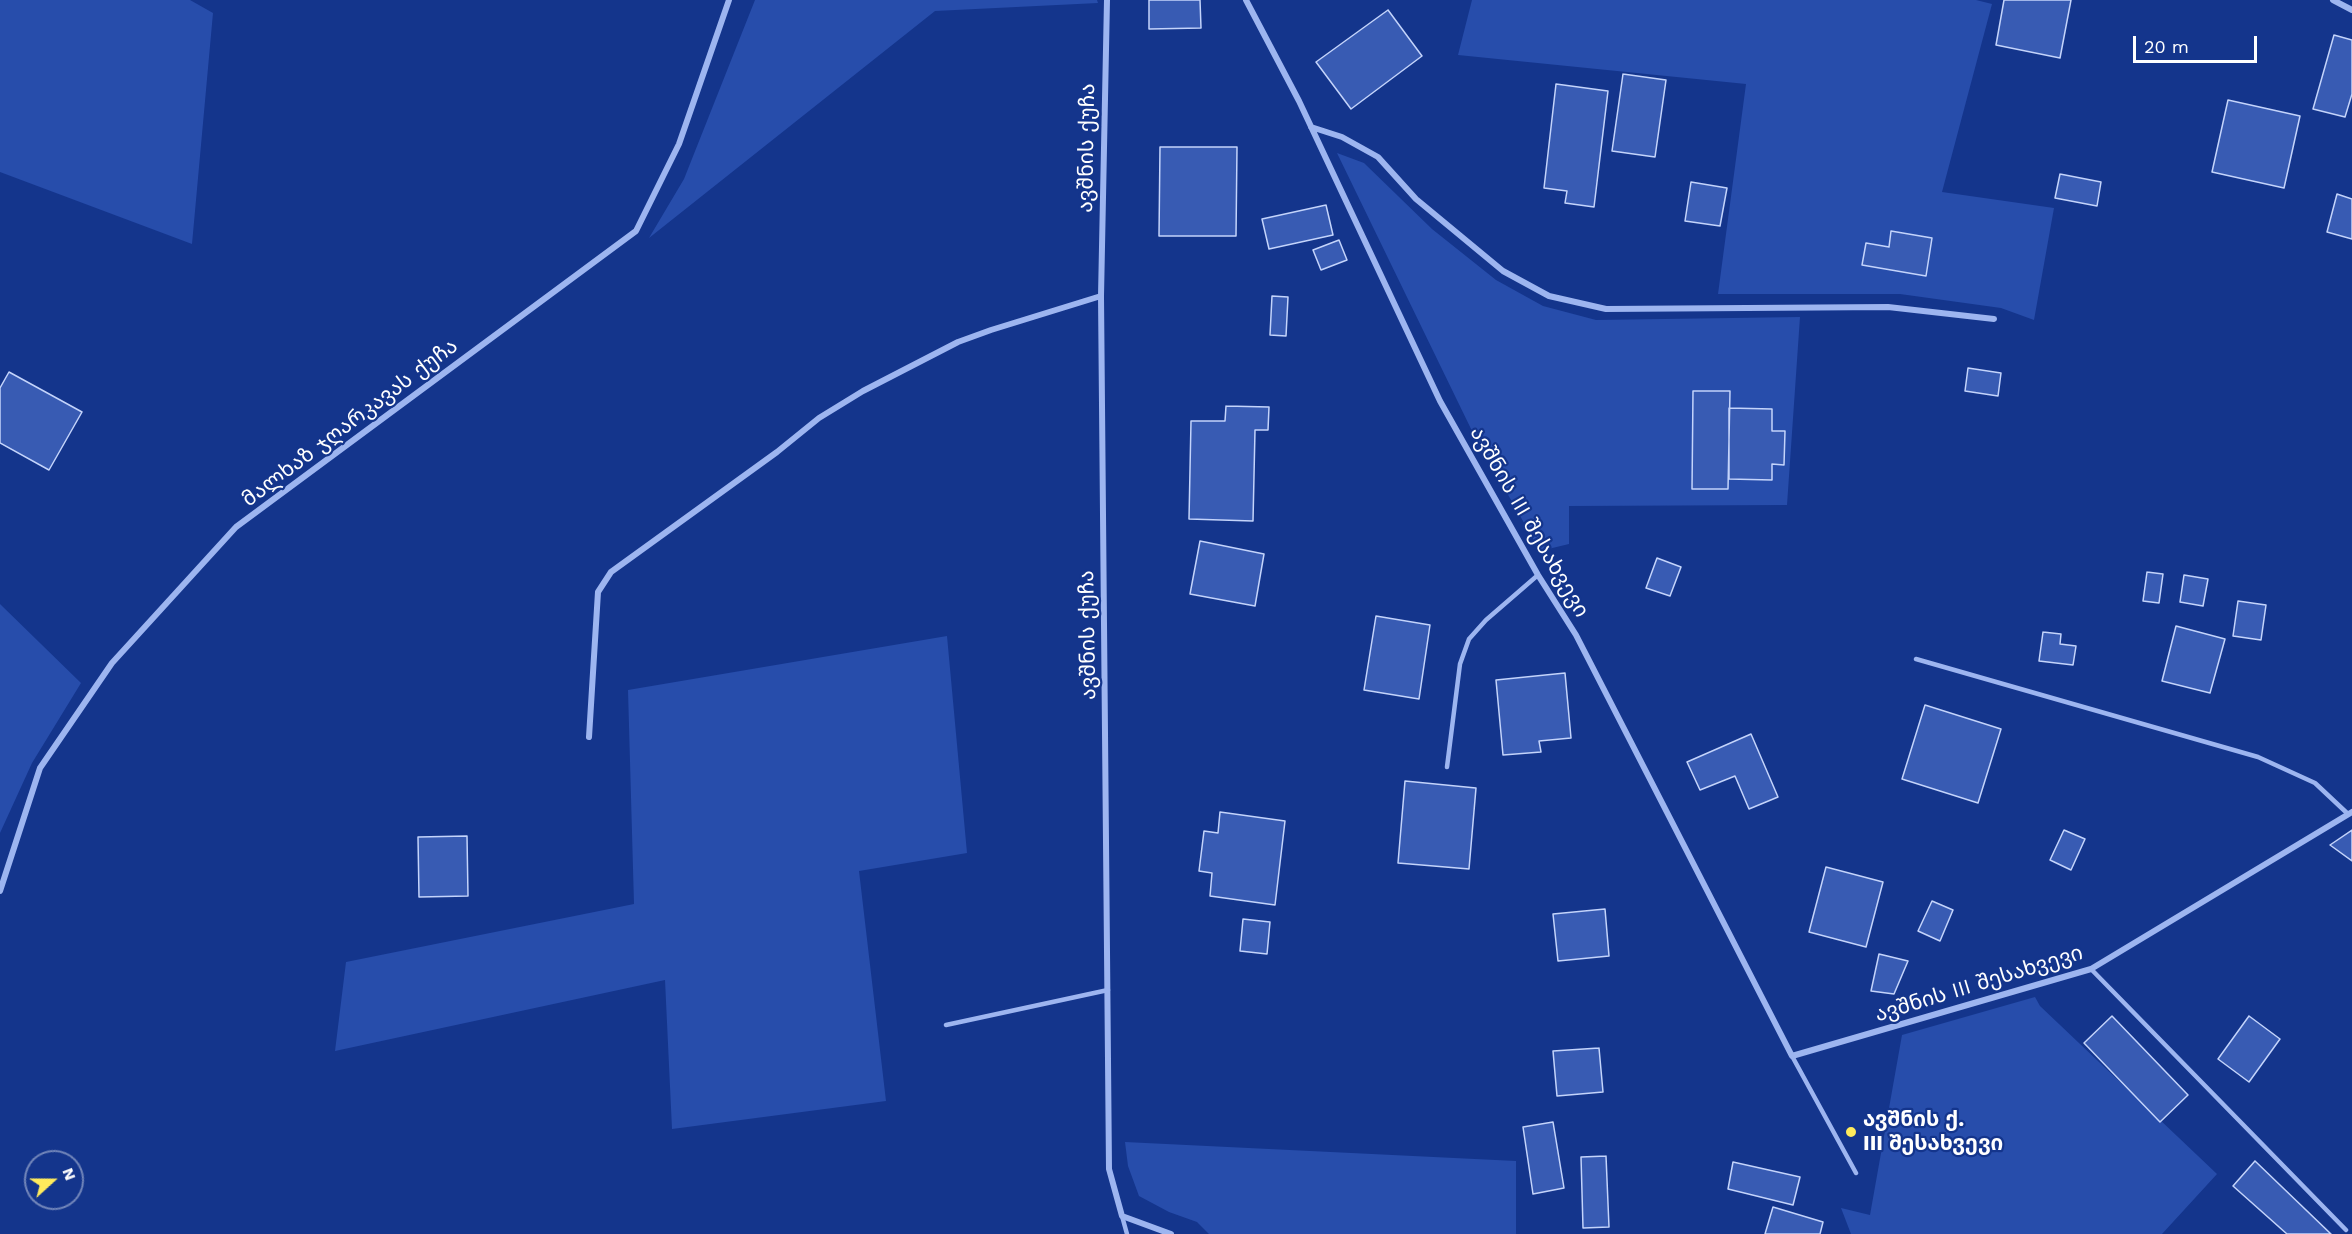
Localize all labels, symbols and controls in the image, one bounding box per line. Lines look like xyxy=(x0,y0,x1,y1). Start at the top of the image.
scale bar xyxy=(2136,24,2260,62)
text: 20 m xyxy=(2144,36,2189,57)
street label: ავშნის ქუჩა xyxy=(1073,83,1101,213)
street label: მალხაზ ჯღარკავას ქუჩა xyxy=(237,334,463,512)
street label: ავშნის III შესახვევი xyxy=(1464,422,1594,622)
street label: ავშნის ქუჩა xyxy=(1074,570,1102,700)
street label: ავშნის III შესახვევი xyxy=(1872,940,2086,1028)
place label: ავშნის ქ. III შესახვევი xyxy=(1863,1107,2003,1157)
marker: ავშნის ქ. III შესახვევი xyxy=(1844,1125,1858,1139)
north arrow xyxy=(24,1150,84,1210)
text: N xyxy=(58,1165,80,1183)

